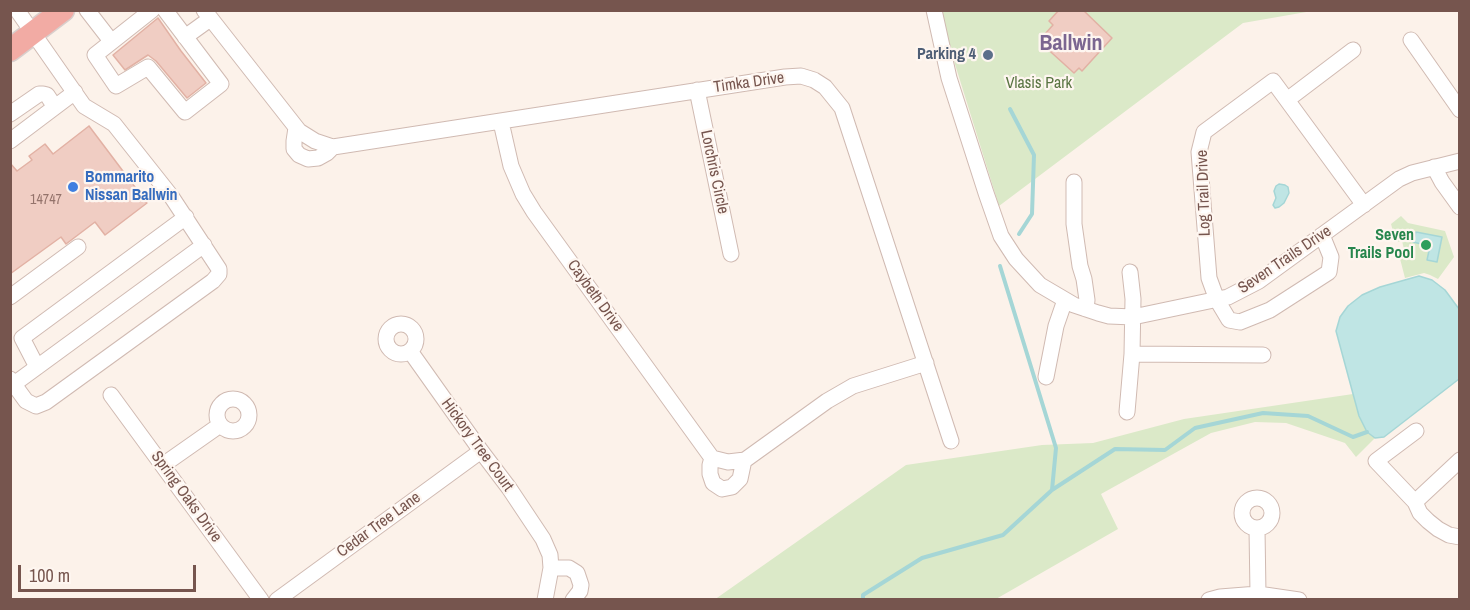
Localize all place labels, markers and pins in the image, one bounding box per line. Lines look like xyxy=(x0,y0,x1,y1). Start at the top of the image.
place label: Parking 4 xyxy=(917,45,976,65)
marker: Parking 4 xyxy=(981,48,995,62)
place label: Bommarito Nissan Ballwin xyxy=(85,168,178,206)
marker: Bommarito Nissan Ballwin xyxy=(66,180,80,194)
place label: Seven Trails Pool xyxy=(1348,226,1414,264)
marker: Seven Trails Pool xyxy=(1419,238,1433,252)

